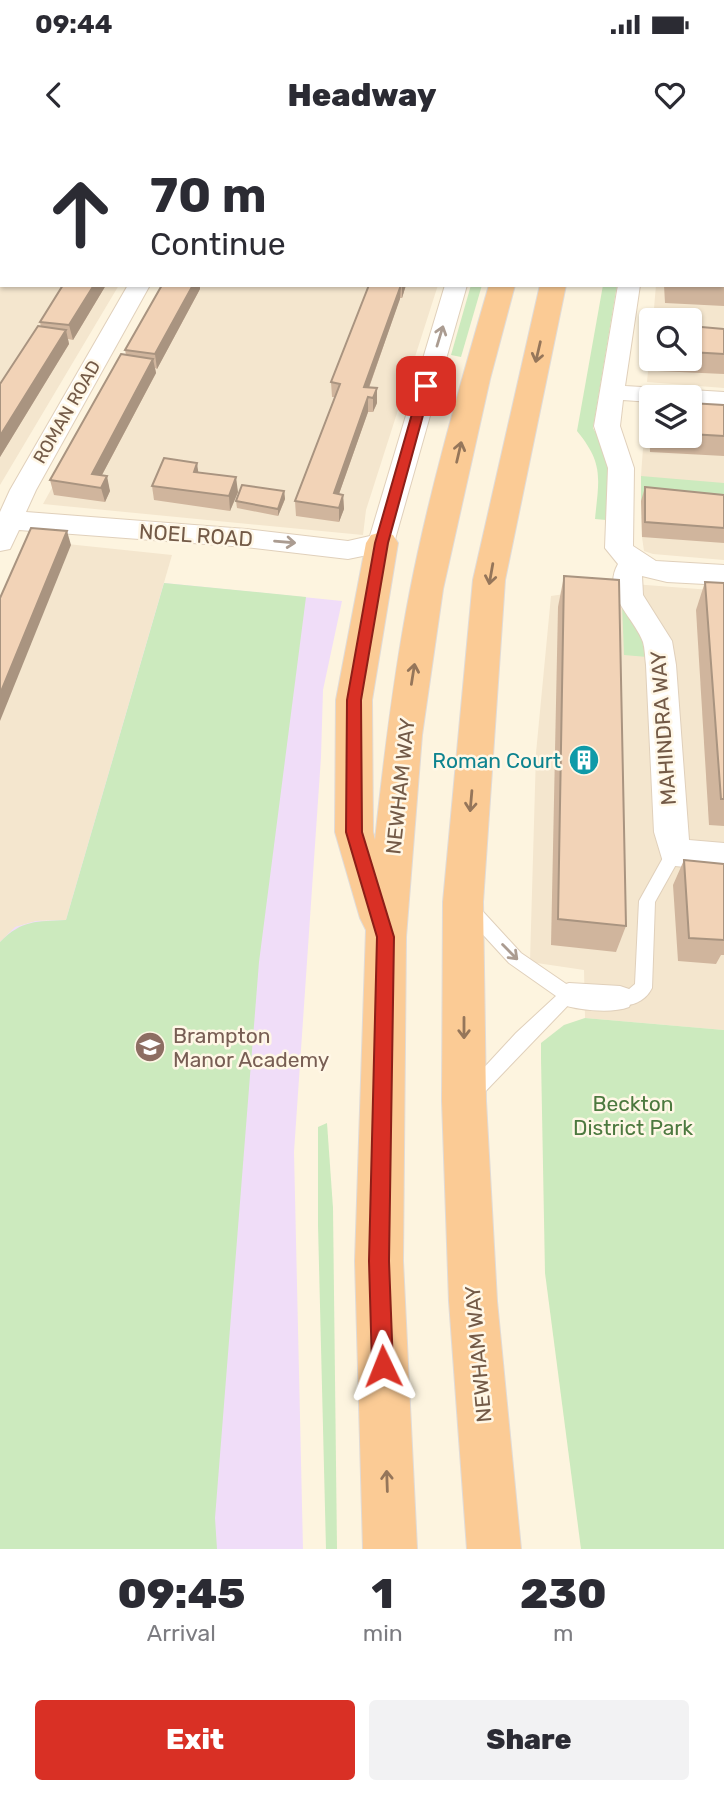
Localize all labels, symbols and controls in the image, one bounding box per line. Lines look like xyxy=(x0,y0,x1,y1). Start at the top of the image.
text: 09:44 xyxy=(35,9,112,40)
icon: back xyxy=(35,76,73,114)
text: Headway xyxy=(287,76,437,114)
icon: heart xyxy=(651,76,689,114)
text: 70 m xyxy=(150,166,267,224)
icon: ahead xyxy=(35,168,126,259)
text: Continue xyxy=(150,225,286,263)
map controls xyxy=(639,308,702,448)
button: search xyxy=(639,308,702,371)
one-way arrow xyxy=(435,325,448,347)
one-way arrow xyxy=(531,340,545,363)
pin xyxy=(396,356,456,416)
street label: ROMAN ROAD xyxy=(29,357,105,467)
icon: arrive xyxy=(407,367,445,405)
button: layers xyxy=(639,385,702,448)
one-way arrow xyxy=(453,441,466,464)
street label: NOEL ROAD xyxy=(138,519,254,551)
one-way arrow xyxy=(273,536,296,549)
one-way arrow xyxy=(483,562,497,585)
street label: MAHINDRA WAY xyxy=(645,650,681,806)
one-way arrow xyxy=(407,664,420,686)
street label: NEWHAM WAY xyxy=(380,717,420,855)
building icon: Roman Court xyxy=(567,743,601,777)
place label: Roman Court xyxy=(432,748,561,773)
one-way arrow xyxy=(464,789,477,812)
one-way arrow xyxy=(501,944,518,961)
one-way arrow xyxy=(457,1016,471,1039)
place label: Brampton Manor Academy xyxy=(173,1023,330,1072)
school or university icon: Brampton Manor Academy xyxy=(133,1030,167,1064)
park label: Beckton District Park xyxy=(573,1091,693,1140)
street label: NEWHAM WAY xyxy=(460,1285,496,1423)
position arrow xyxy=(346,1329,420,1403)
one-way arrow xyxy=(380,1470,394,1493)
text: 09:45 xyxy=(117,1569,245,1619)
text: 1 xyxy=(372,1569,394,1619)
text: 230 xyxy=(520,1569,607,1619)
text: Arrival xyxy=(147,1619,216,1647)
text: min xyxy=(363,1619,403,1647)
text: m xyxy=(553,1619,574,1647)
button: Exit xyxy=(35,1700,355,1780)
button: Share xyxy=(369,1700,689,1780)

